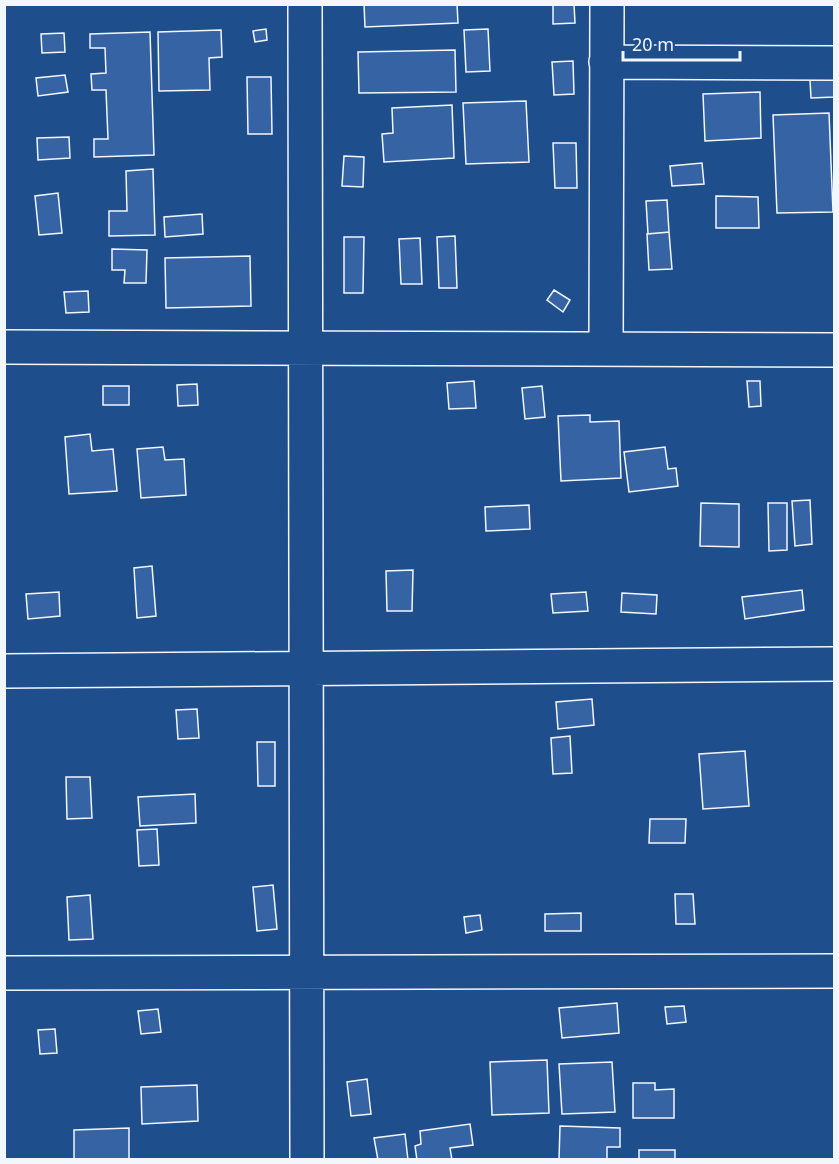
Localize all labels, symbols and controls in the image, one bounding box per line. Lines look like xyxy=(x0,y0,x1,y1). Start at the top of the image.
scale bar xyxy=(623,24,740,62)
text: 20 m xyxy=(632,32,674,56)

